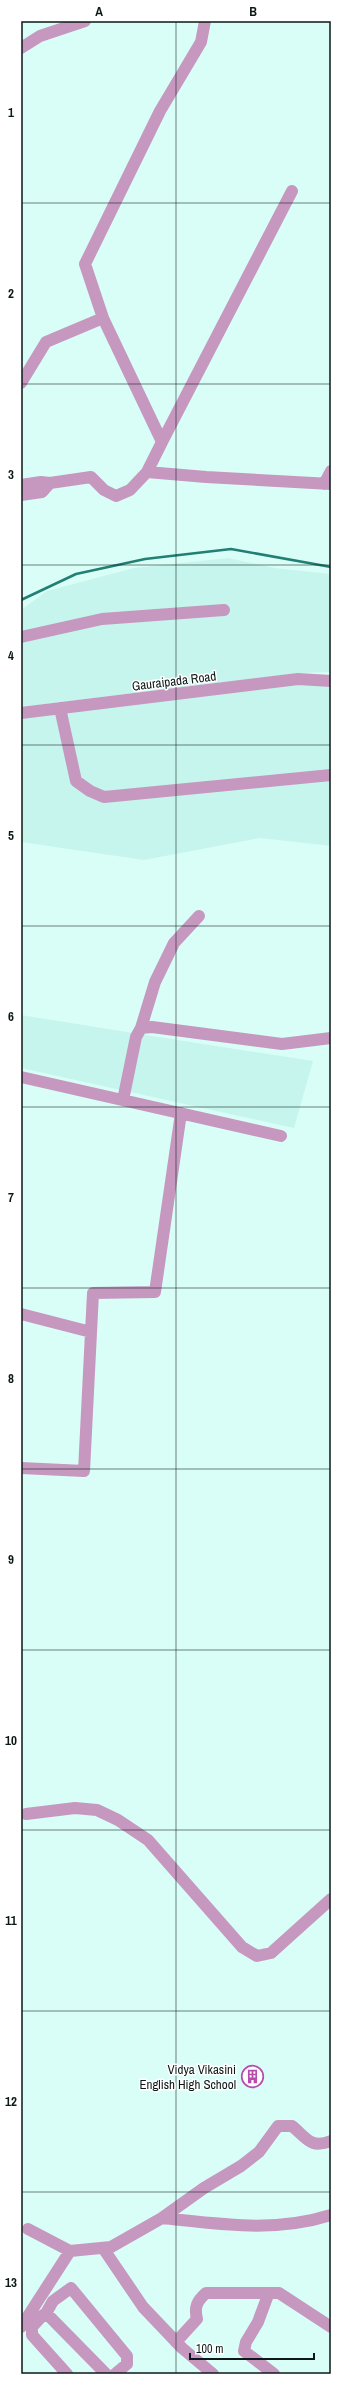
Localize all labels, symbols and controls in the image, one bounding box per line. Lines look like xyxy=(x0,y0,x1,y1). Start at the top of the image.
text: A xyxy=(95,3,103,20)
text: B xyxy=(249,3,257,20)
text: 1 xyxy=(8,104,14,121)
text: 2 xyxy=(8,285,14,302)
text: 3 xyxy=(8,466,14,483)
text: 4 xyxy=(8,647,14,664)
street label: Gauraipada Road xyxy=(131,667,217,695)
text: 5 xyxy=(8,827,14,844)
text: 6 xyxy=(8,1008,14,1025)
text: 7 xyxy=(8,1189,14,1206)
text: 8 xyxy=(8,1370,14,1387)
text: 9 xyxy=(8,1551,14,1568)
text: 10 xyxy=(5,1732,17,1749)
text: 11 xyxy=(5,1912,17,1929)
place label: Vidya Vikasini English High School xyxy=(139,2061,236,2093)
building icon: Vidya Vikasini English High School xyxy=(239,2063,265,2089)
text: 12 xyxy=(5,2093,17,2110)
text: 13 xyxy=(5,2274,17,2291)
scale bar xyxy=(190,2335,314,2361)
text: 100 m xyxy=(196,2341,223,2357)

